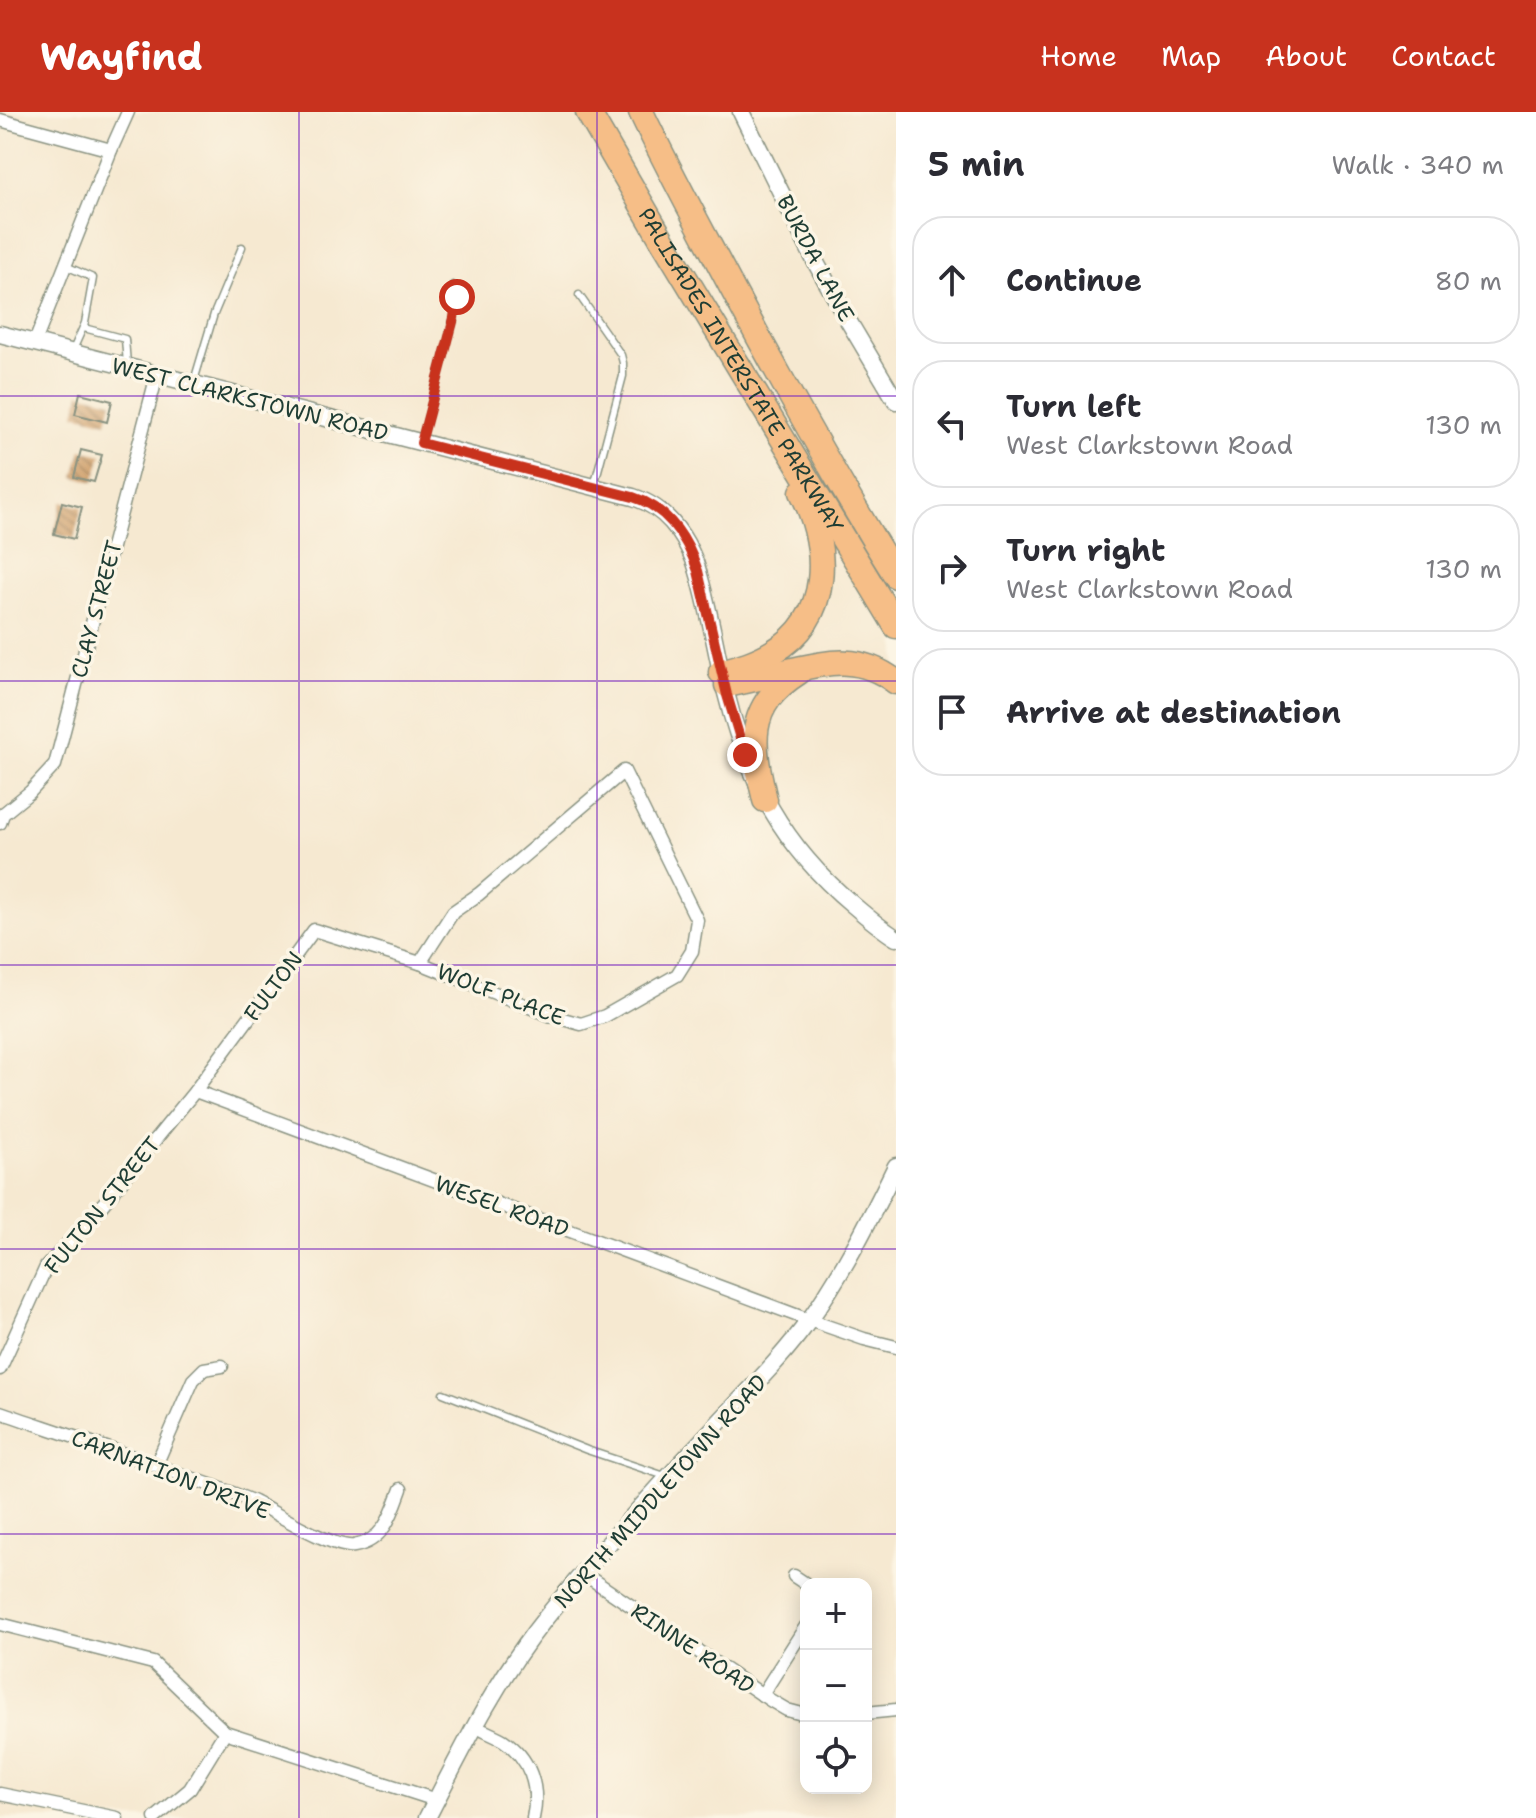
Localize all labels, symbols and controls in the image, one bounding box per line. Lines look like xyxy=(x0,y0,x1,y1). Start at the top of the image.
text: Wayfind xyxy=(40,31,203,82)
text: Home xyxy=(1040,37,1117,75)
text: Map xyxy=(1161,37,1221,75)
text: About xyxy=(1265,37,1347,75)
text: Contact xyxy=(1391,37,1496,75)
text: 5 min xyxy=(928,141,1025,187)
text: Walk · 340 m xyxy=(1331,147,1504,182)
street label: BURDA LANE xyxy=(770,190,861,327)
street label: PALISADES INTERSTATE PARKWAY xyxy=(632,202,850,538)
icon: ahead xyxy=(930,258,974,302)
text: Continue xyxy=(1006,260,1142,301)
text: 80 m xyxy=(1435,263,1502,298)
route start xyxy=(439,279,475,315)
street label: WEST CLARKSTOWN ROAD xyxy=(109,351,391,448)
text: Turn left xyxy=(1006,386,1141,427)
icon: left xyxy=(930,402,974,446)
text: 130 m xyxy=(1425,407,1502,442)
text: West Clarkstown Road xyxy=(1006,427,1293,462)
text: Turn right xyxy=(1006,530,1165,571)
street label: CLAY STREET xyxy=(64,537,129,681)
icon: right xyxy=(930,546,974,590)
text: 130 m xyxy=(1425,551,1502,586)
text: West Clarkstown Road xyxy=(1006,571,1293,606)
icon: arrive xyxy=(930,690,974,734)
text: Arrive at destination xyxy=(1006,692,1341,733)
route end xyxy=(727,737,763,773)
street label: FULTON xyxy=(238,945,309,1027)
street label: WOLF PLACE xyxy=(433,957,569,1032)
street label: FULTON STREET xyxy=(38,1130,167,1280)
street label: WESEL ROAD xyxy=(431,1169,573,1244)
street label: NORTH MIDDLETOWN ROAD xyxy=(548,1368,773,1614)
street label: CARNATION DRIVE xyxy=(67,1423,274,1526)
map controls xyxy=(800,1578,872,1794)
button: + xyxy=(800,1578,872,1650)
street label: RINNE ROAD xyxy=(625,1596,760,1700)
button: − xyxy=(800,1650,872,1722)
button: locate xyxy=(800,1722,872,1794)

